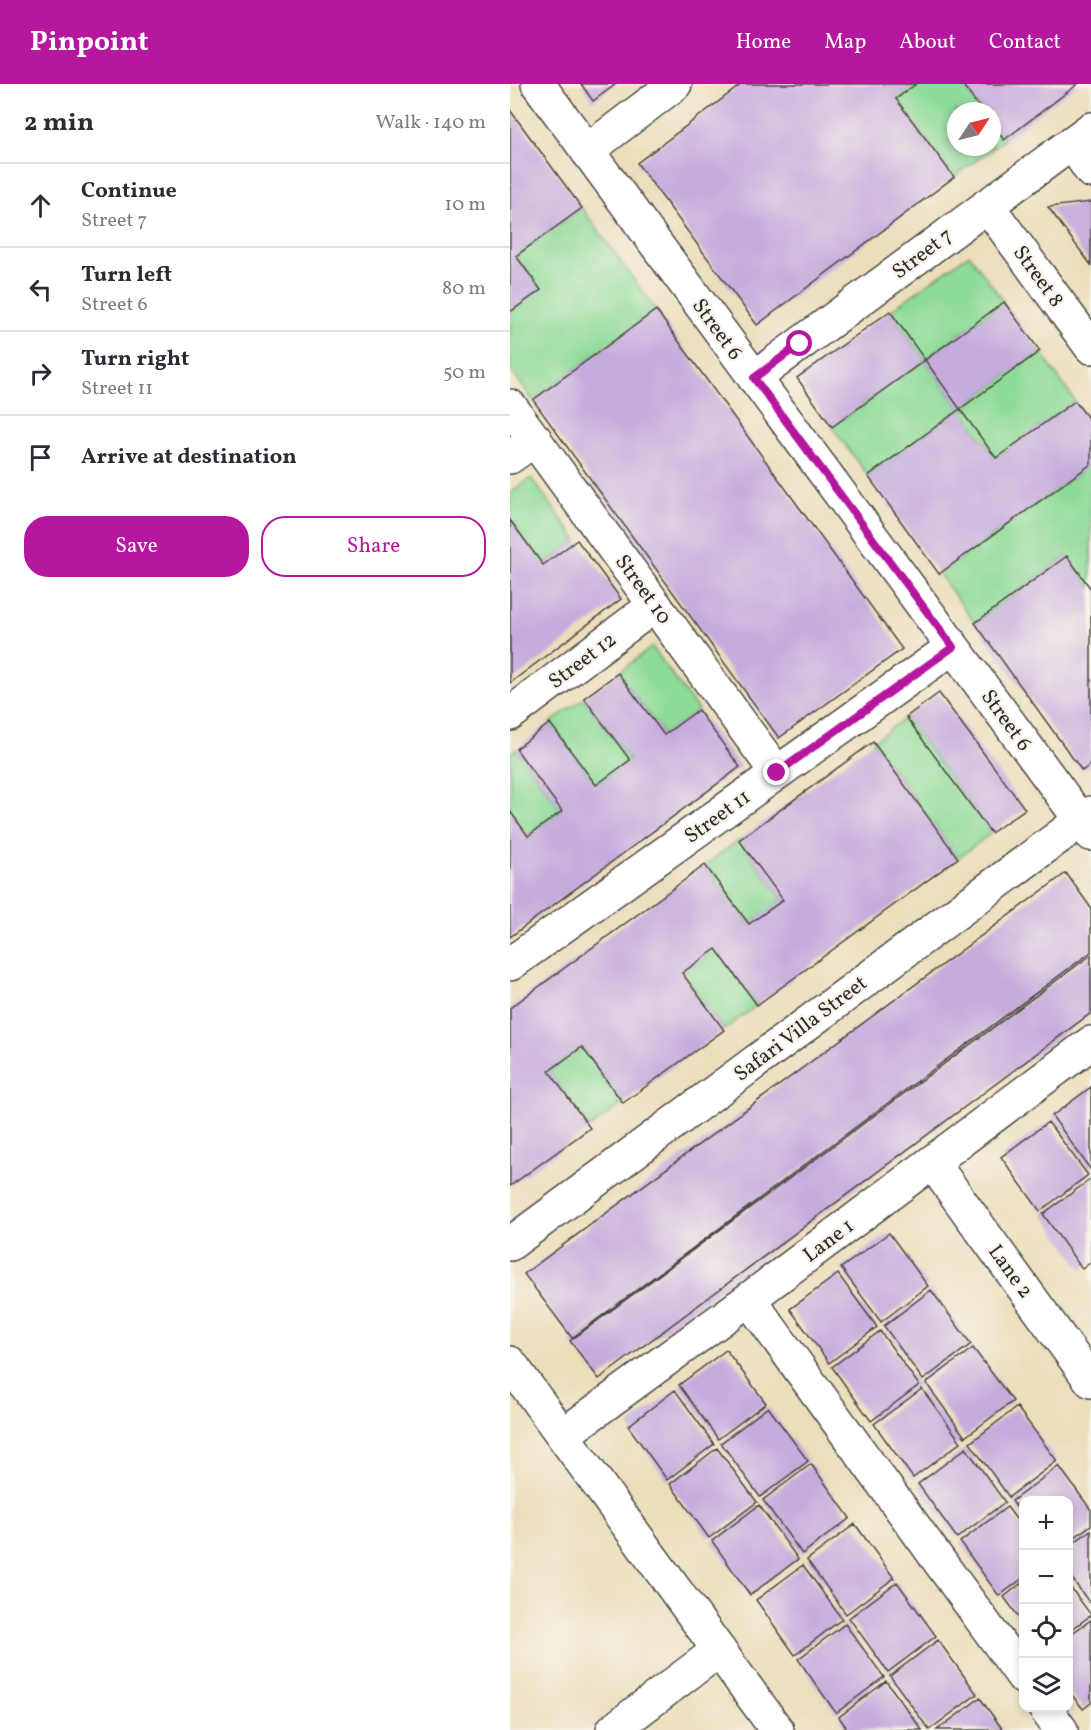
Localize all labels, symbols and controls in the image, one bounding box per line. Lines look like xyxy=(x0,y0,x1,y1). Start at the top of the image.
text: Pinpoint xyxy=(30,23,148,62)
text: Home xyxy=(736,28,791,57)
text: Map xyxy=(824,28,866,57)
text: About xyxy=(899,28,956,57)
text: Contact xyxy=(989,28,1061,57)
north arrow xyxy=(947,102,1001,156)
text: 2 min xyxy=(24,105,94,141)
text: Walk · 140 m xyxy=(376,109,486,137)
text: Continue xyxy=(81,176,177,207)
icon: ahead xyxy=(24,189,57,222)
text: 10 m xyxy=(445,191,486,219)
text: Street 7 xyxy=(81,207,147,235)
street label: Street 7 xyxy=(886,222,959,287)
street label: Street 8 xyxy=(1006,240,1070,314)
text: Turn left xyxy=(81,260,172,291)
icon: left xyxy=(24,273,57,306)
text: 80 m xyxy=(442,275,486,303)
text: Street 6 xyxy=(81,291,148,319)
street label: Street 6 xyxy=(685,293,749,367)
route start xyxy=(786,330,812,356)
text: Turn right xyxy=(81,344,189,375)
icon: right xyxy=(24,357,57,390)
text: 50 m xyxy=(443,359,486,387)
text: Street 11 xyxy=(81,375,153,403)
icon: arrive xyxy=(24,441,57,474)
text: Arrive at destination xyxy=(81,442,297,473)
button: Save xyxy=(24,516,249,577)
button: Share xyxy=(261,516,486,577)
street label: Street 10 xyxy=(608,549,678,631)
street label: Street 12 xyxy=(543,626,623,696)
street label: Street 6 xyxy=(974,684,1038,758)
route end xyxy=(763,759,789,785)
street label: Street 11 xyxy=(679,783,757,851)
street label: Safari Villa Street xyxy=(728,969,874,1089)
street label: Lane 1 xyxy=(797,1212,860,1270)
street label: Lane 2 xyxy=(980,1239,1039,1305)
map controls xyxy=(1019,1496,1073,1712)
button: + xyxy=(1019,1496,1073,1550)
button: − xyxy=(1019,1550,1073,1604)
button: locate xyxy=(1019,1604,1073,1658)
button: layers xyxy=(1019,1658,1073,1712)

